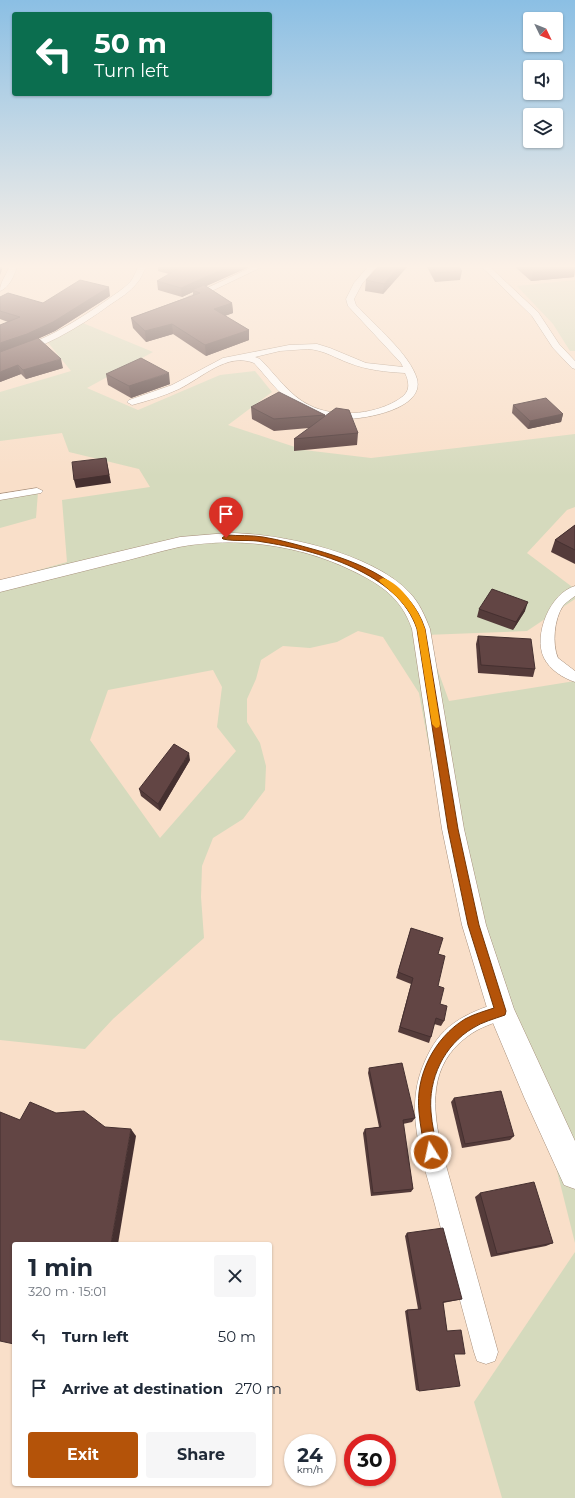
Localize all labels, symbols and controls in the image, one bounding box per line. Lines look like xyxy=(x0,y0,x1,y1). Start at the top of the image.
north arrow xyxy=(523,12,563,52)
map controls xyxy=(523,12,563,148)
text: 50 m xyxy=(94,26,167,60)
icon: left xyxy=(28,28,80,80)
text: Turn left xyxy=(94,60,169,82)
button: sound xyxy=(523,60,563,100)
button: layers xyxy=(523,108,563,148)
pin xyxy=(209,497,243,538)
icon: arrive xyxy=(215,503,237,525)
position arrow xyxy=(410,1131,452,1173)
text: 1 min xyxy=(28,1253,93,1282)
button: close xyxy=(214,1255,256,1297)
text: 320 m · 15:01 xyxy=(28,1283,107,1299)
icon: left xyxy=(28,1325,50,1347)
text: Turn left xyxy=(62,1327,129,1346)
text: 50 m xyxy=(218,1327,256,1346)
icon: arrive xyxy=(28,1377,50,1399)
text: Arrive at destination xyxy=(62,1379,223,1398)
text: 270 m xyxy=(235,1379,282,1398)
button: Exit xyxy=(28,1432,138,1478)
button: Share xyxy=(146,1432,256,1478)
speed limit sign: 30 xyxy=(344,1434,396,1486)
text: 24 xyxy=(297,1443,323,1467)
text: km/h xyxy=(297,1463,323,1476)

